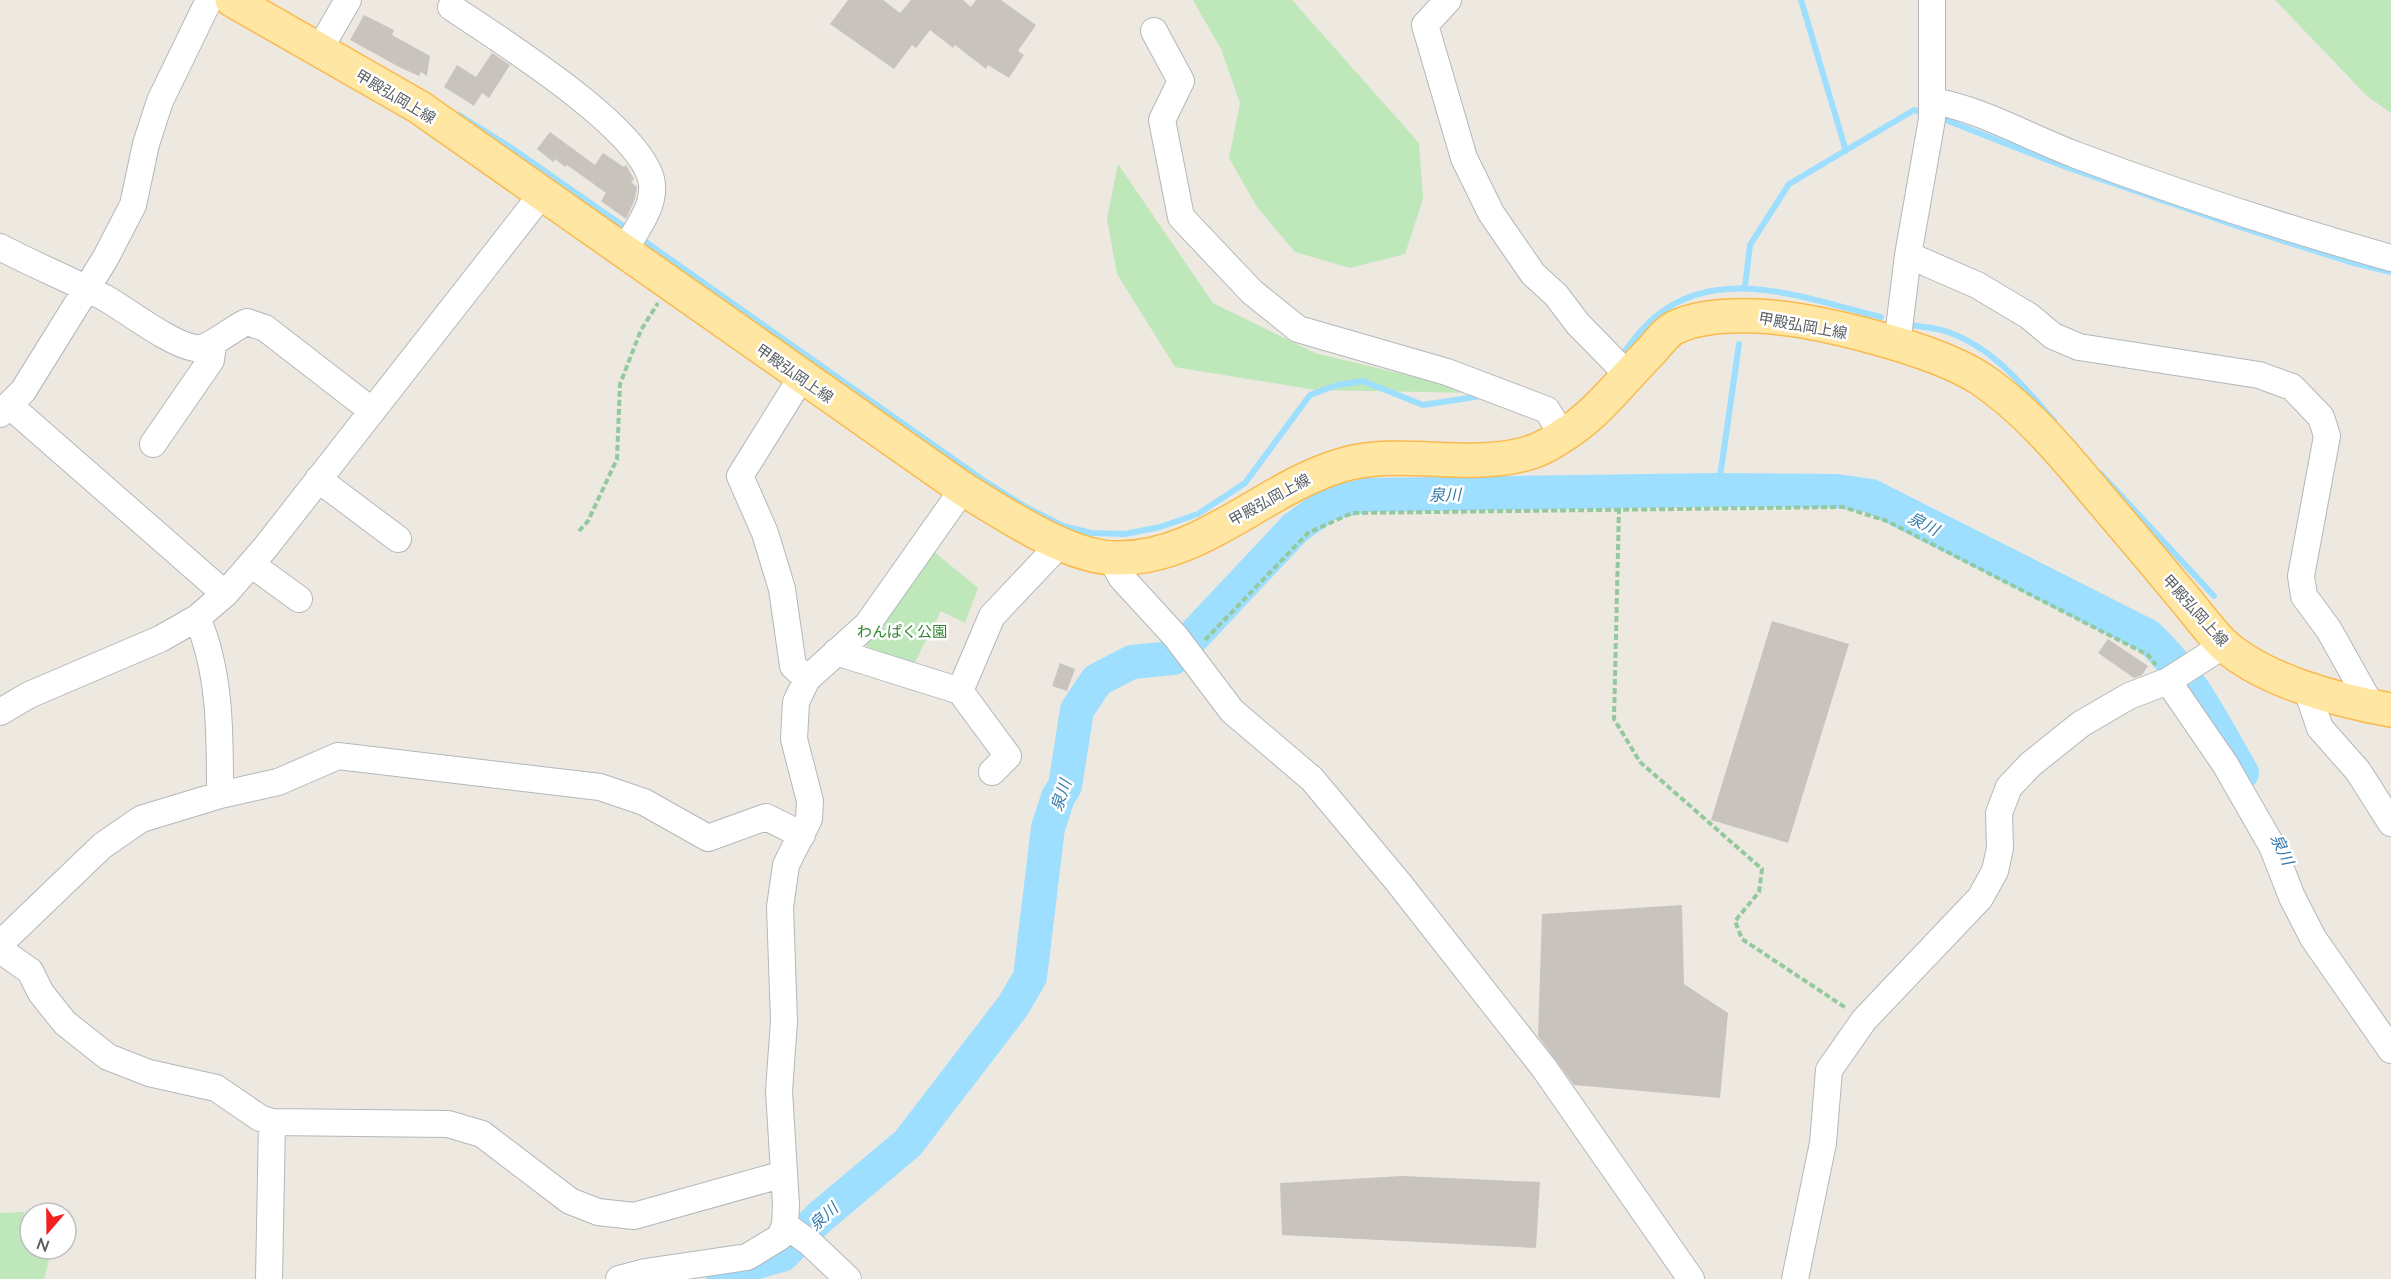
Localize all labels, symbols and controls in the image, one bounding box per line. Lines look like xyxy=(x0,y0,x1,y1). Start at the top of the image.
street label: 甲殿弘岡上線 xyxy=(353,65,439,127)
street label: 甲殿弘岡上線 xyxy=(1757,308,1849,342)
street label: 甲殿弘岡上線 xyxy=(753,340,837,406)
street label: 甲殿弘岡上線 xyxy=(1225,469,1313,529)
water label: 泉川 xyxy=(1429,484,1463,504)
water label: 泉川 xyxy=(1905,507,1944,540)
street label: 甲殿弘岡上線 xyxy=(2159,571,2233,649)
park label: わんぱく公園 xyxy=(857,622,947,640)
water label: 泉川 xyxy=(1046,775,1075,813)
water label: 泉川 xyxy=(2268,830,2299,869)
water label: 泉川 xyxy=(805,1197,843,1234)
north arrow xyxy=(18,1201,78,1261)
text: N xyxy=(34,1235,52,1257)

